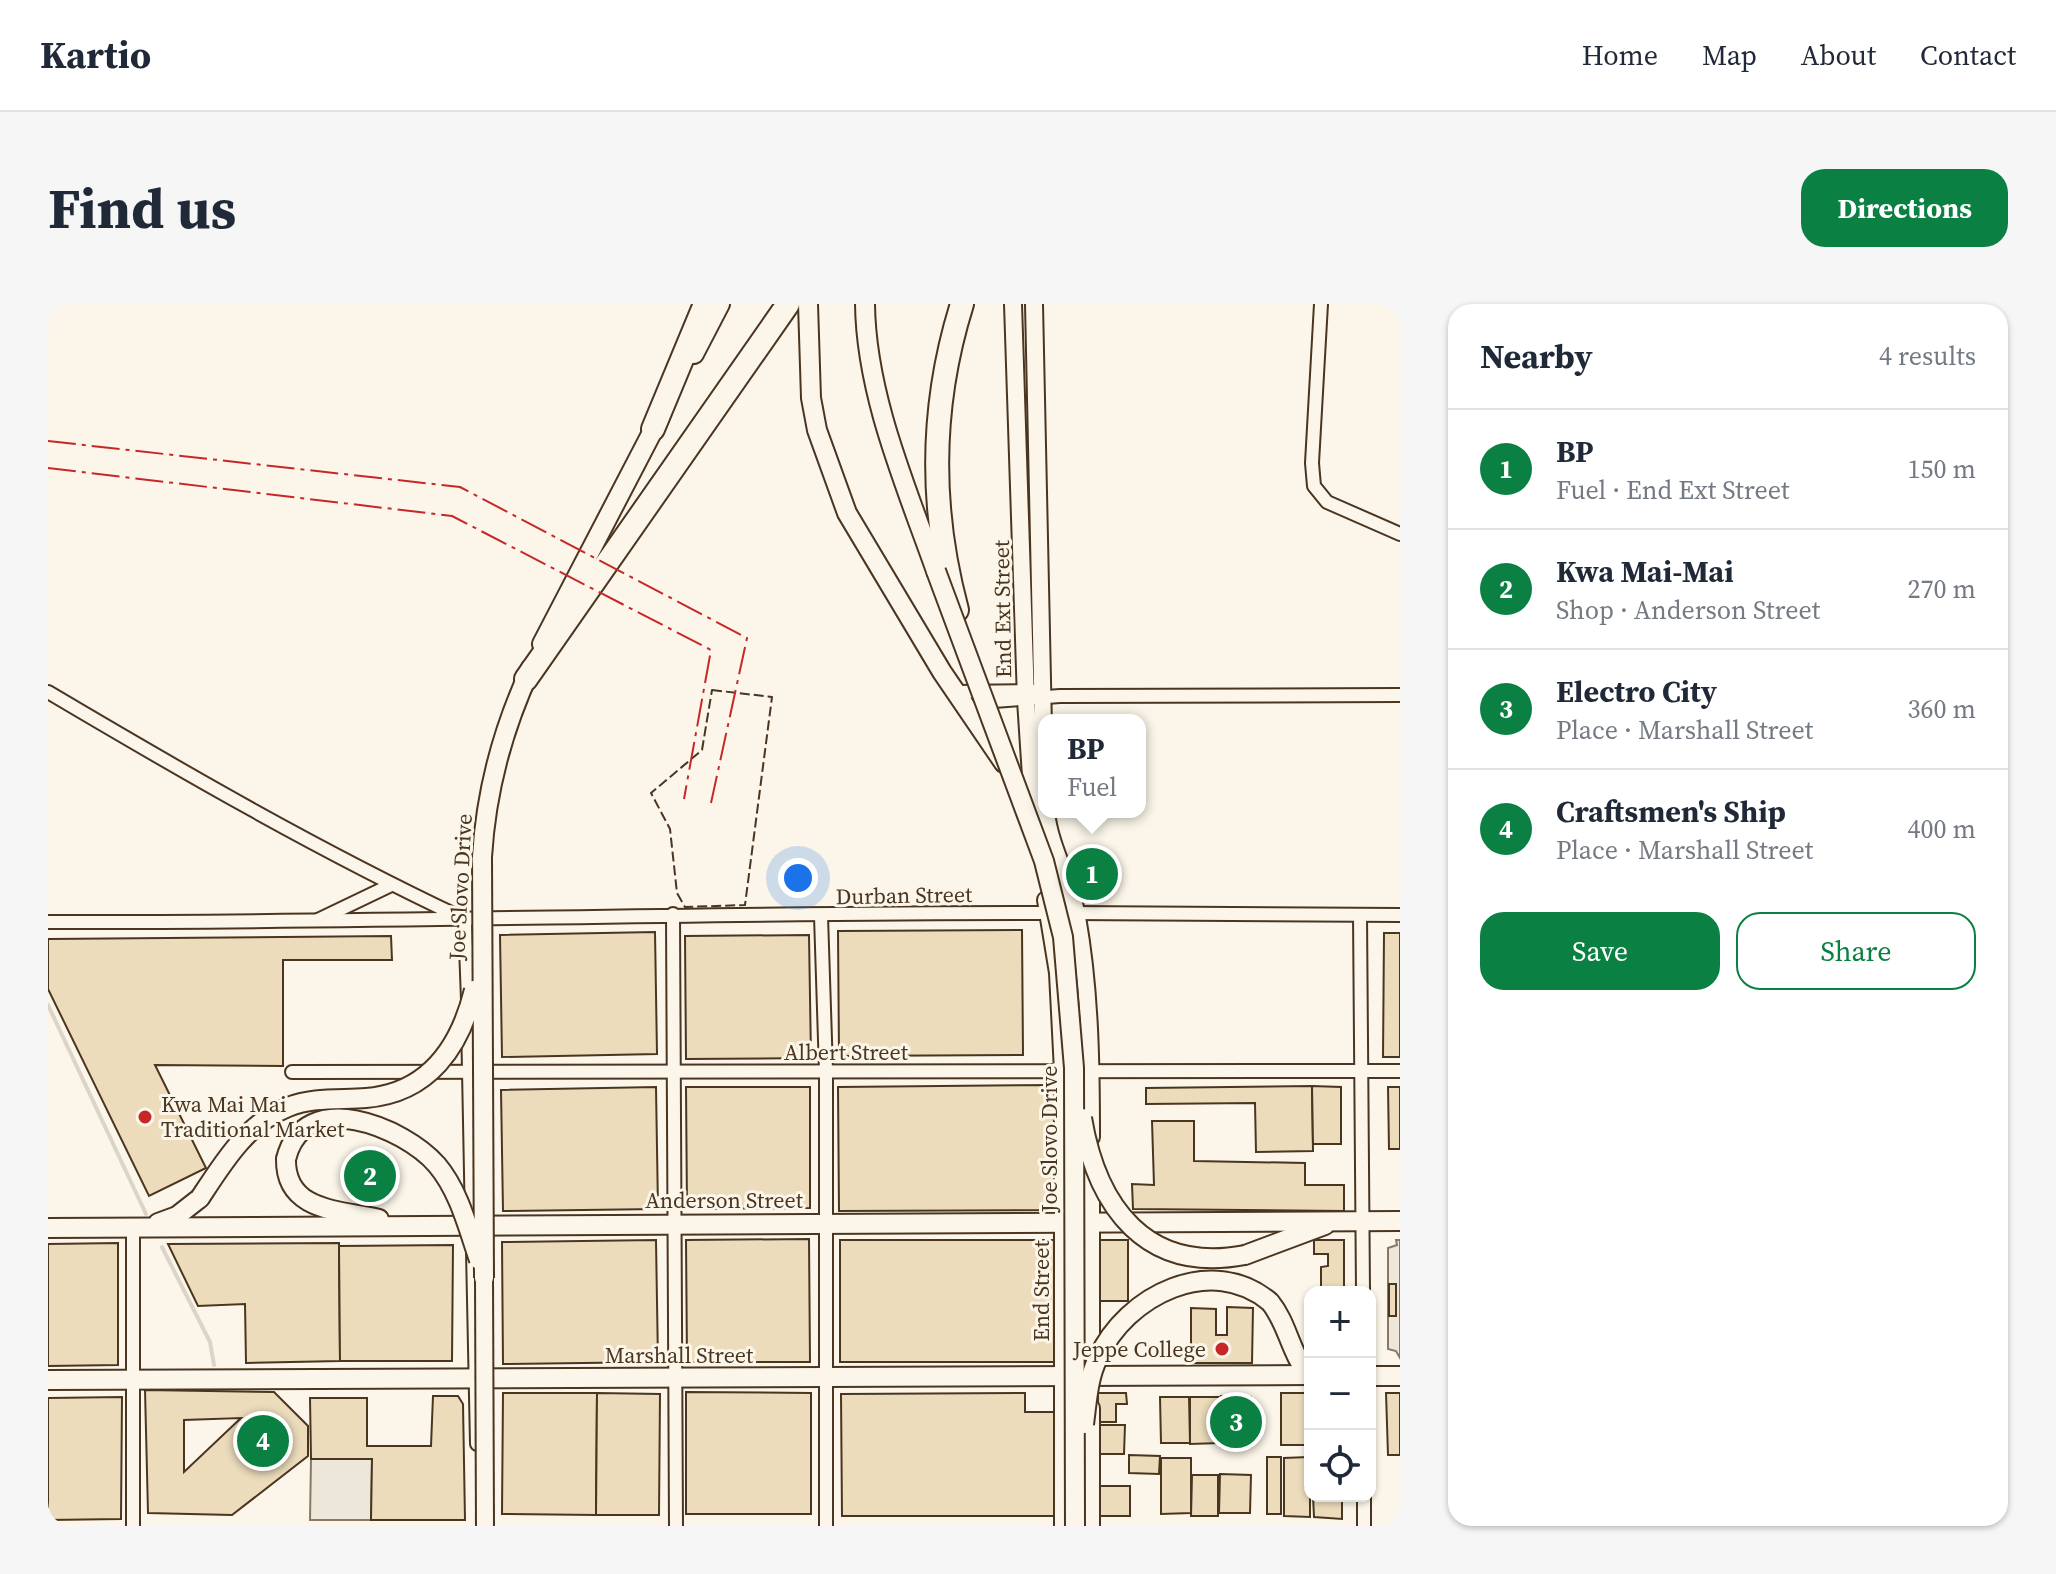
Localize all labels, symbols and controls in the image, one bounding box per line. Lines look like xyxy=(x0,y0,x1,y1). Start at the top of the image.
text: Kartio xyxy=(40,29,151,81)
text: Home xyxy=(1582,36,1658,74)
text: Map xyxy=(1702,36,1757,74)
text: About xyxy=(1801,36,1876,74)
text: Contact xyxy=(1920,36,2016,74)
button: Directions xyxy=(1801,169,2008,247)
text: Find us xyxy=(48,170,236,247)
text: Nearby xyxy=(1480,333,1593,379)
text: 4 results xyxy=(1879,338,1976,374)
text: BP xyxy=(1556,431,1593,472)
text: 1 xyxy=(1499,451,1513,487)
text: 150 m xyxy=(1908,451,1976,487)
text: Fuel · End Ext Street xyxy=(1556,472,1789,508)
street label: End Ext Street xyxy=(986,539,1018,678)
text: Kwa Mai-Mai xyxy=(1556,551,1734,592)
text: 2 xyxy=(1499,571,1513,607)
text: 270 m xyxy=(1908,571,1976,607)
text: Shop · Anderson Street xyxy=(1556,592,1820,628)
text: Electro City xyxy=(1556,671,1717,712)
text: 3 xyxy=(1499,691,1513,727)
text: 360 m xyxy=(1908,691,1976,727)
text: Place · Marshall Street xyxy=(1556,712,1813,748)
popup xyxy=(1038,714,1146,818)
text: BP xyxy=(1067,728,1104,769)
text: Fuel xyxy=(1067,769,1117,805)
text: Craftsmen's Ship xyxy=(1556,791,1786,832)
text: 4 xyxy=(1499,811,1513,847)
text: 400 m xyxy=(1908,811,1976,847)
street label: Joe Slovo Drive xyxy=(441,813,479,962)
text: Place · Marshall Street xyxy=(1556,832,1813,868)
pin: 1 xyxy=(1066,844,1118,904)
your location xyxy=(778,858,818,898)
street label: Durban Street xyxy=(835,879,973,911)
button: Save xyxy=(1480,912,1720,990)
button: Share xyxy=(1736,912,1976,990)
street label: Albert Street xyxy=(784,1037,909,1067)
street label: Joe Slovo Drive xyxy=(1034,1066,1064,1213)
place label: Kwa Mai Mai Traditional Market xyxy=(161,1089,345,1144)
marker: Kwa Mai Mai Traditional Market xyxy=(136,1108,154,1126)
pin: 2 xyxy=(344,1146,396,1206)
street label: Anderson Street xyxy=(645,1185,804,1215)
street label: End Street xyxy=(1026,1240,1056,1342)
map controls xyxy=(1304,1286,1376,1502)
button: + xyxy=(1304,1286,1376,1358)
place label: Jeppe College xyxy=(1072,1334,1206,1364)
street label: Marshall Street xyxy=(605,1340,754,1370)
marker: Jeppe College xyxy=(1213,1340,1231,1358)
button: − xyxy=(1304,1358,1376,1430)
pin: 3 xyxy=(1210,1392,1262,1452)
pin: 4 xyxy=(237,1411,289,1471)
button: locate xyxy=(1304,1430,1376,1502)

